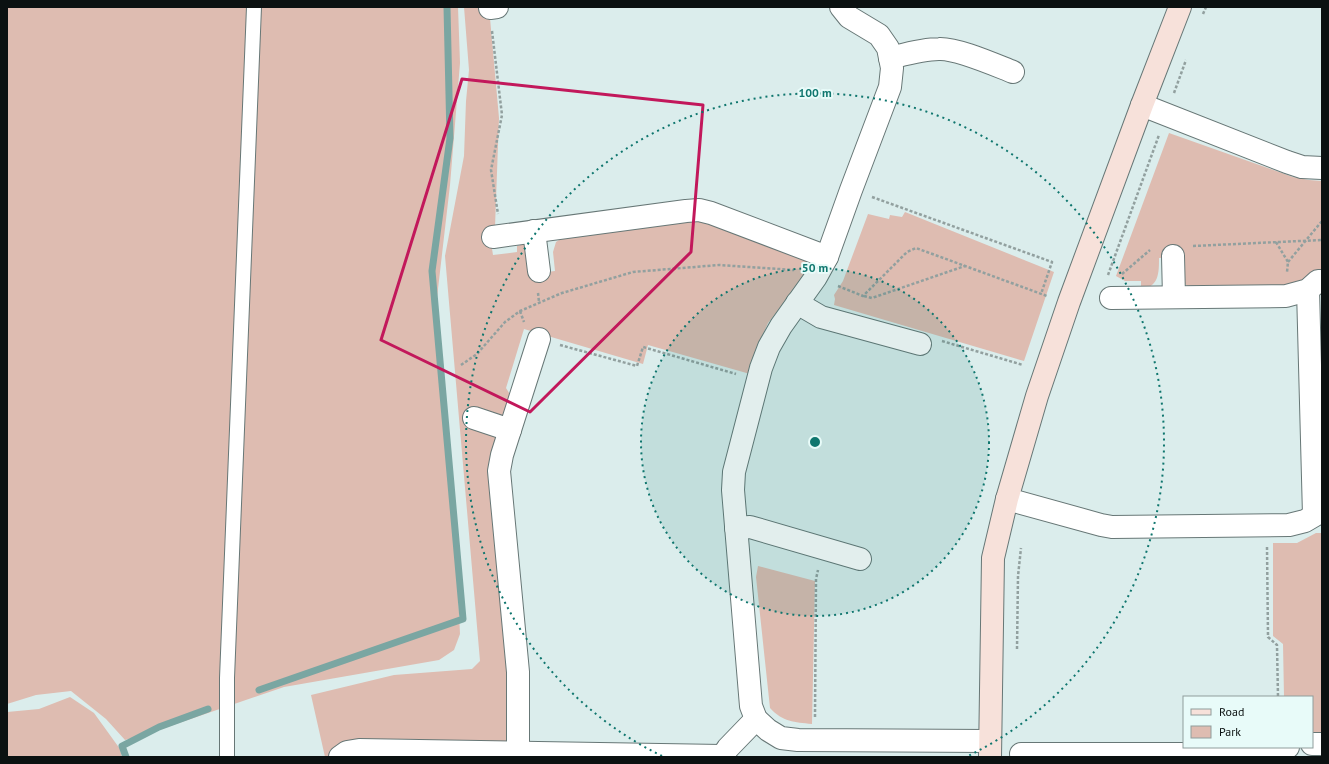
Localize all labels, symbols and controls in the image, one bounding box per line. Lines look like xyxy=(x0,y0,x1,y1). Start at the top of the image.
text: 100 m xyxy=(798,85,832,100)
text: 50 m xyxy=(802,260,828,275)
centre of rings xyxy=(808,435,822,449)
legend xyxy=(1183,696,1313,748)
text: Road xyxy=(1219,704,1244,719)
text: Park xyxy=(1219,724,1241,739)

